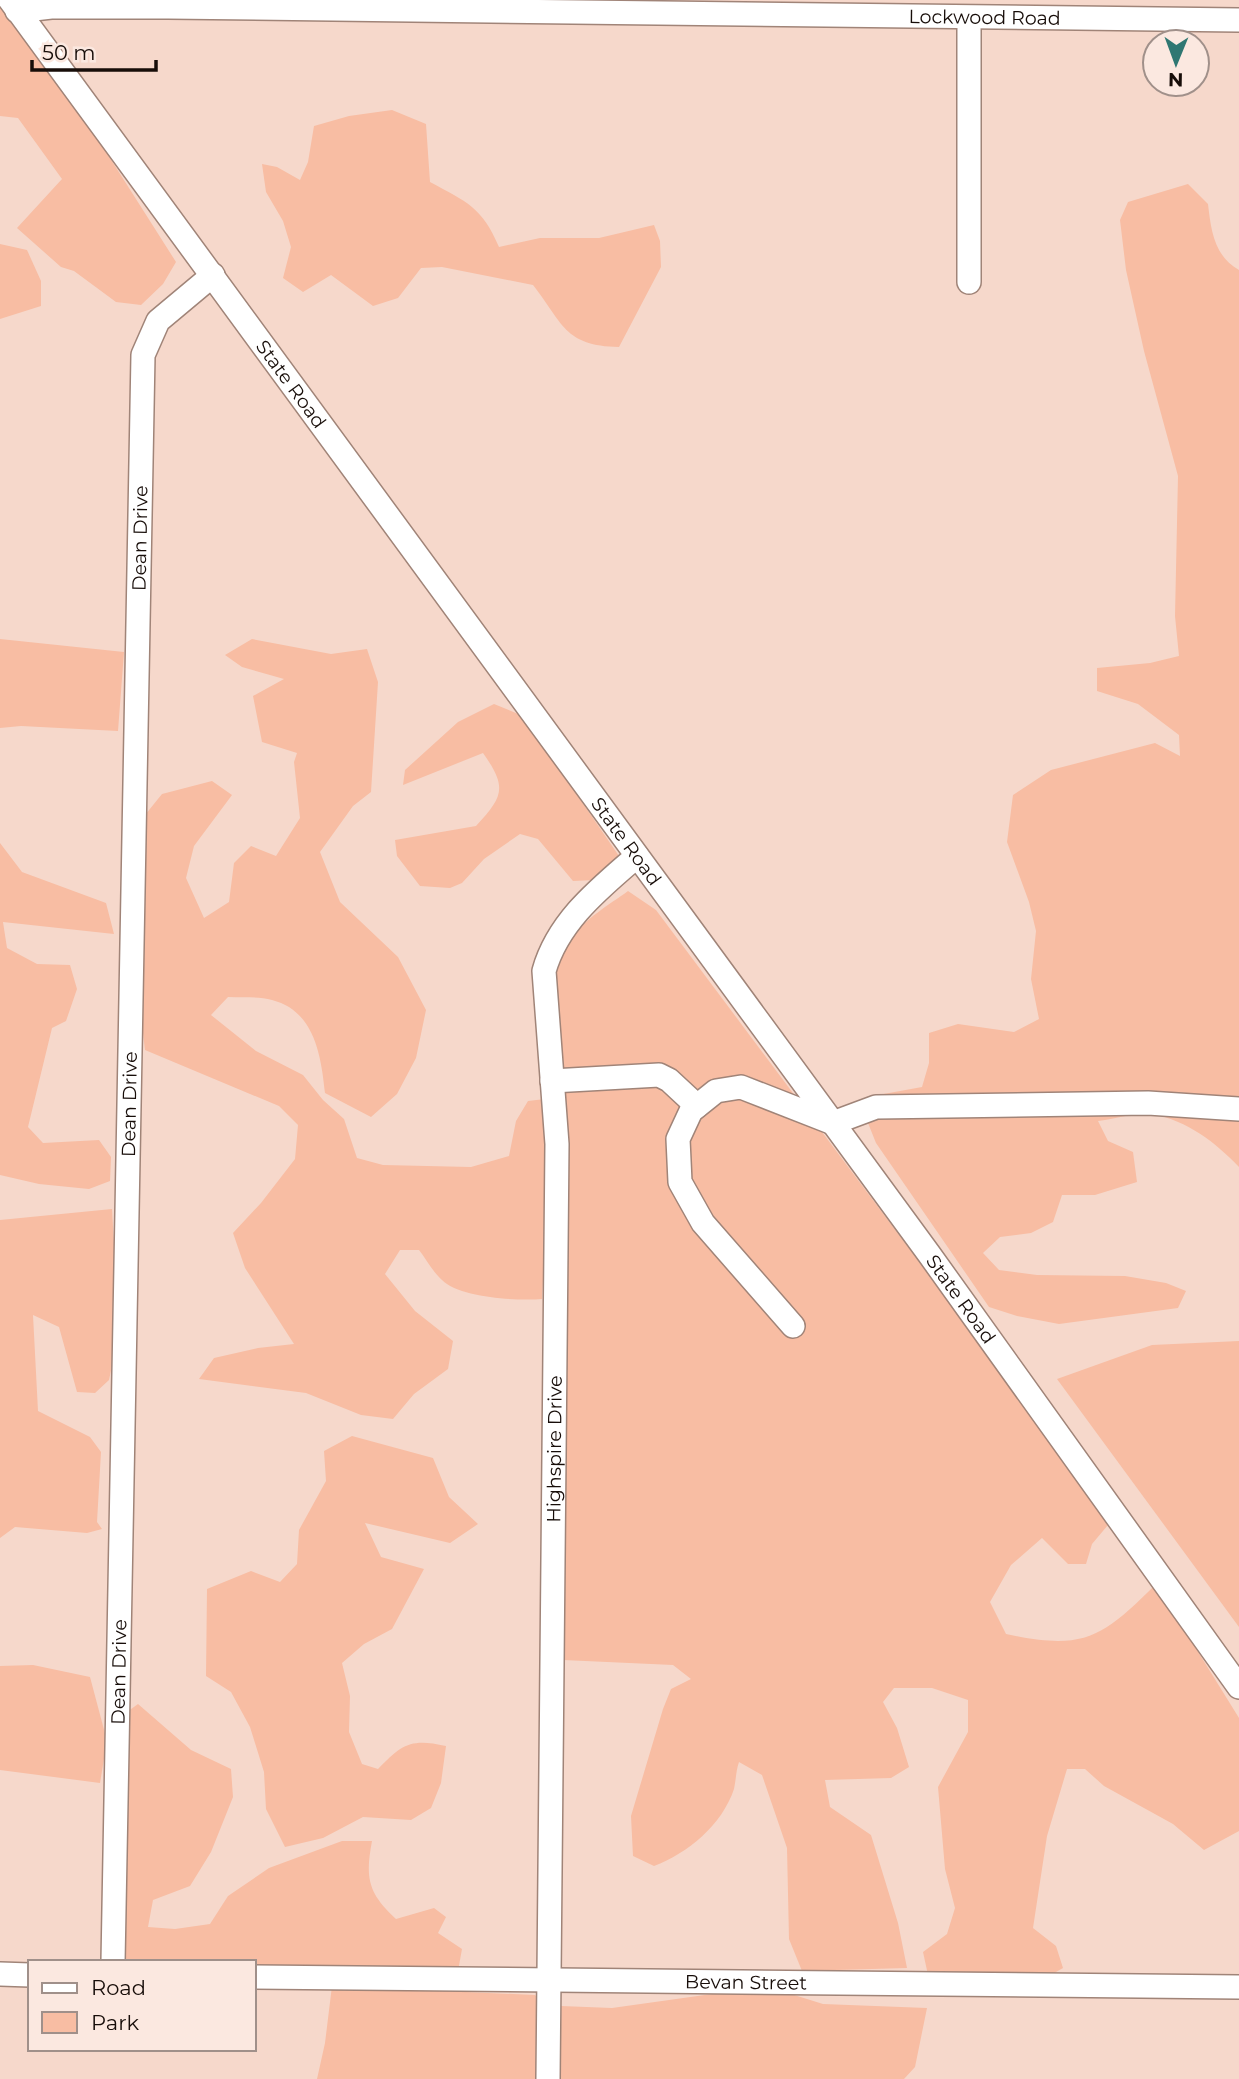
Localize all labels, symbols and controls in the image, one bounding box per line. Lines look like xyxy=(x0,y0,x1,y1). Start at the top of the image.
street label: Lockwood Road xyxy=(908,5,1061,30)
scale bar xyxy=(32,28,156,72)
north arrow xyxy=(1141,28,1211,98)
text: 50 m xyxy=(42,40,96,65)
text: N xyxy=(1168,68,1184,91)
street label: State Road xyxy=(251,336,331,433)
street label: Dean Drive xyxy=(128,485,153,591)
street label: State Road xyxy=(586,793,666,890)
street label: Dean Drive xyxy=(117,1051,142,1157)
street label: State Road xyxy=(921,1250,1000,1348)
street label: Highspire Drive xyxy=(542,1375,567,1523)
street label: Dean Drive xyxy=(106,1619,131,1725)
legend xyxy=(28,1960,256,2051)
street label: Bevan Street xyxy=(685,1970,807,1995)
text: Road xyxy=(91,1975,146,2000)
text: Park xyxy=(91,2010,139,2035)

